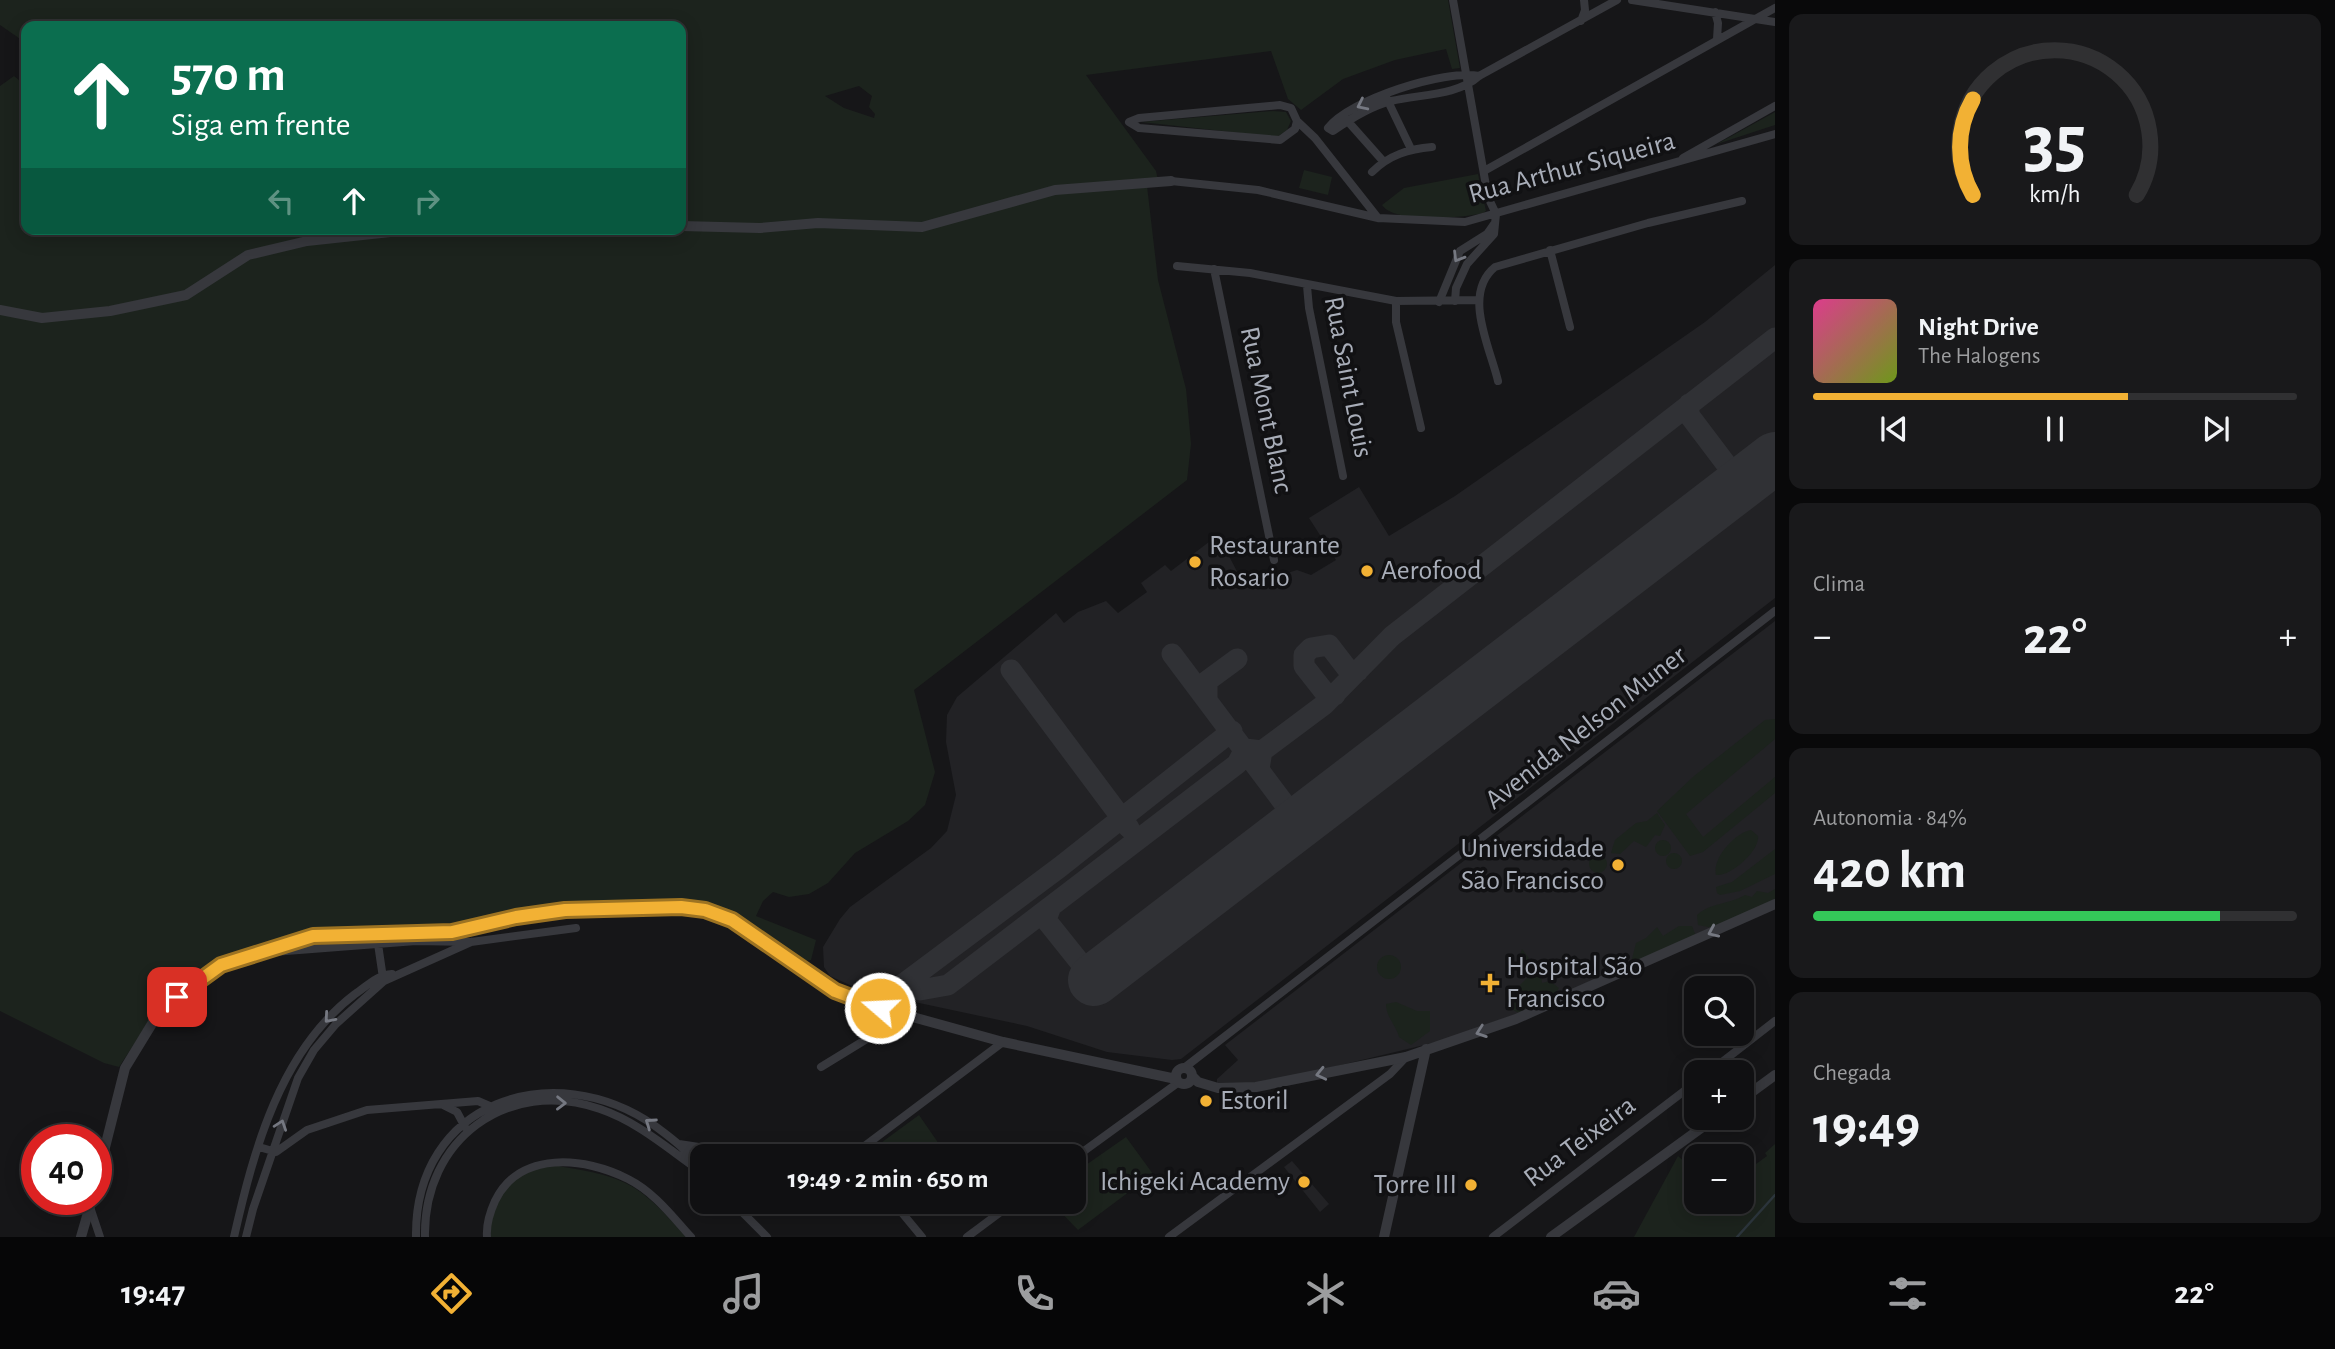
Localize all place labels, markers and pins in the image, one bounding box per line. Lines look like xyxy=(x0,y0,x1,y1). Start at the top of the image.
place label: Restaurante Rosario xyxy=(1209,532,1340,592)
marker: Restaurante Rosario xyxy=(1187,554,1203,570)
place label: Aerofood xyxy=(1381,557,1482,585)
marker: Aerofood xyxy=(1359,563,1375,579)
place label: Universidade São Francisco xyxy=(1460,835,1604,895)
marker: Universidade São Francisco xyxy=(1610,857,1626,873)
place label: Hospital São Francisco xyxy=(1506,953,1642,1013)
pin xyxy=(147,967,207,1027)
marker: Hospital São Francisco xyxy=(1480,973,1500,993)
place label: Estoril xyxy=(1220,1087,1289,1115)
marker: Estoril xyxy=(1198,1093,1214,1109)
place label: Ichigeki Academy xyxy=(1100,1168,1290,1196)
place label: Torre III xyxy=(1374,1171,1457,1199)
marker: Ichigeki Academy xyxy=(1296,1174,1312,1190)
marker: Torre III xyxy=(1463,1177,1479,1193)

